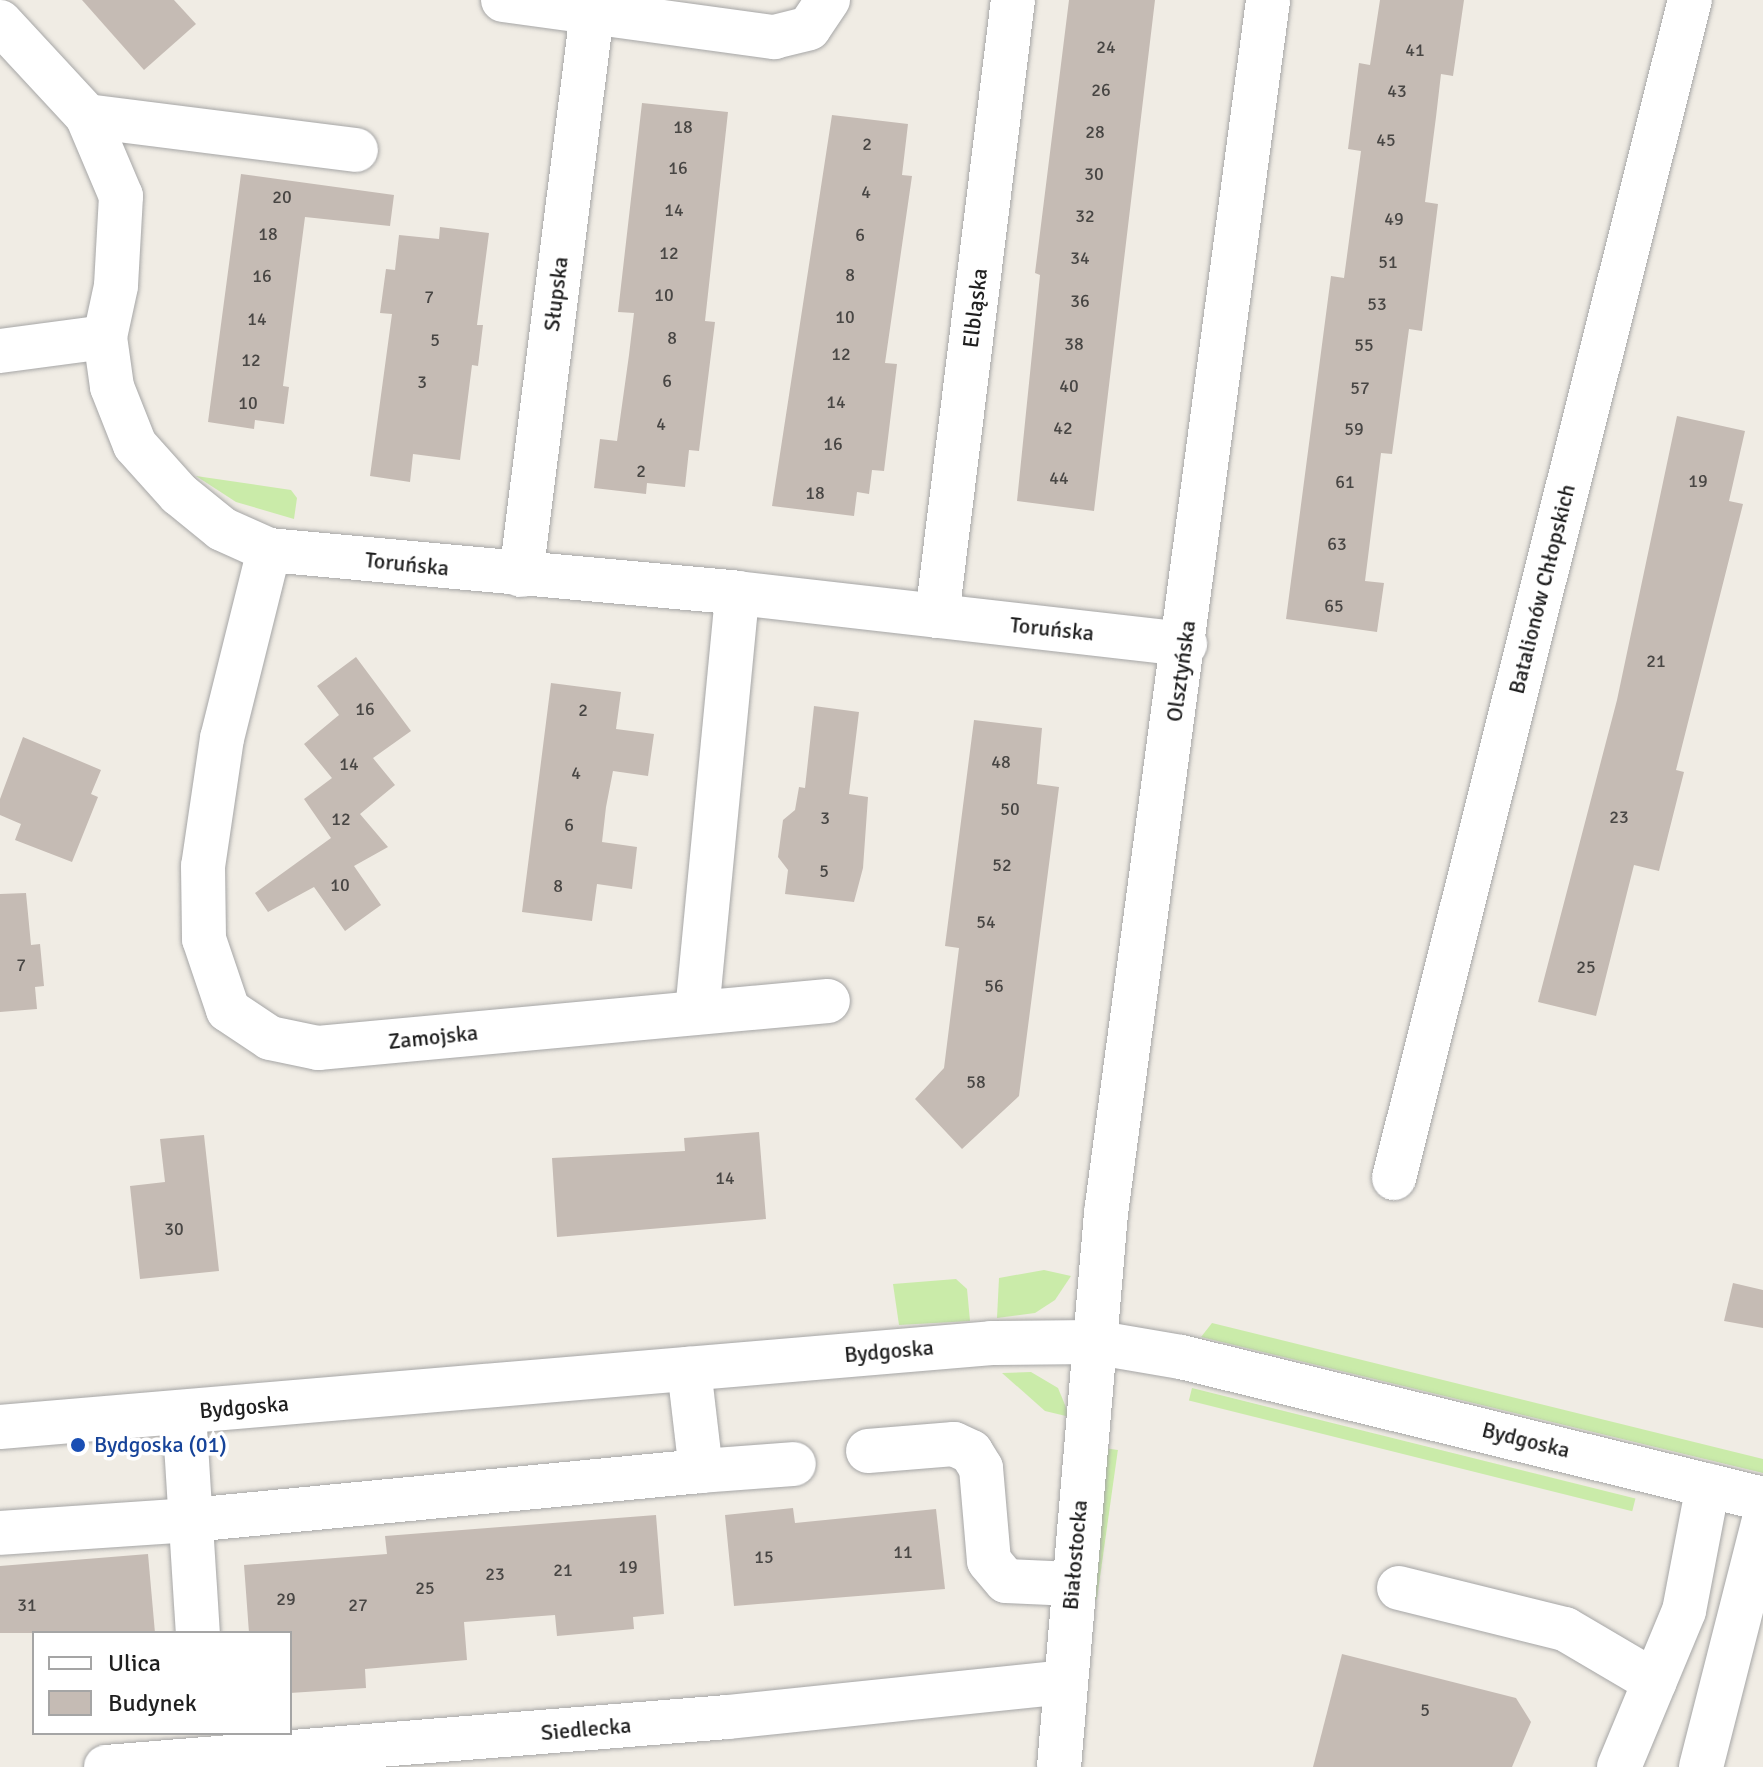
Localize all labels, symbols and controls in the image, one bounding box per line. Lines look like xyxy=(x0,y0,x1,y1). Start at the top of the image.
house number: 24 xyxy=(1096,36,1116,58)
house number: 41 xyxy=(1405,39,1425,61)
house number: 26 xyxy=(1091,79,1111,101)
house number: 43 xyxy=(1387,80,1407,102)
house number: 18 xyxy=(673,116,693,138)
house number: 28 xyxy=(1085,121,1105,143)
house number: 45 xyxy=(1376,129,1396,151)
house number: 2 xyxy=(862,133,872,155)
house number: 16 xyxy=(668,157,688,179)
house number: 30 xyxy=(1084,163,1104,185)
house number: 4 xyxy=(861,181,871,203)
house number: 20 xyxy=(272,186,292,208)
house number: 14 xyxy=(664,199,684,221)
house number: 32 xyxy=(1075,205,1095,227)
house number: 49 xyxy=(1384,208,1404,230)
house number: 18 xyxy=(258,223,278,245)
house number: 6 xyxy=(855,224,865,246)
house number: 12 xyxy=(659,242,679,264)
house number: 34 xyxy=(1070,247,1090,269)
house number: 51 xyxy=(1378,251,1398,273)
street label: Słupska xyxy=(538,255,574,333)
house number: 8 xyxy=(845,264,855,286)
house number: 16 xyxy=(252,265,272,287)
street label: Elbląska xyxy=(957,267,993,349)
house number: 10 xyxy=(654,284,674,306)
house number: 7 xyxy=(424,286,434,308)
house number: 36 xyxy=(1070,290,1090,312)
house number: 53 xyxy=(1367,293,1387,315)
house number: 10 xyxy=(835,306,855,328)
house number: 14 xyxy=(247,308,267,330)
house number: 8 xyxy=(667,327,677,349)
house number: 5 xyxy=(430,329,440,351)
house number: 38 xyxy=(1064,333,1084,355)
house number: 55 xyxy=(1354,334,1374,356)
house number: 12 xyxy=(831,343,851,365)
house number: 12 xyxy=(241,349,261,371)
house number: 6 xyxy=(662,370,672,392)
house number: 3 xyxy=(417,371,427,393)
house number: 40 xyxy=(1059,375,1079,397)
house number: 57 xyxy=(1350,377,1370,399)
house number: 14 xyxy=(826,391,846,413)
house number: 10 xyxy=(238,392,258,414)
house number: 4 xyxy=(656,413,666,435)
house number: 42 xyxy=(1053,417,1073,439)
house number: 59 xyxy=(1344,418,1364,440)
house number: 16 xyxy=(823,433,843,455)
house number: 2 xyxy=(636,460,646,482)
house number: 44 xyxy=(1049,467,1069,489)
house number: 19 xyxy=(1688,470,1708,492)
house number: 61 xyxy=(1335,471,1355,493)
street label: Batalionów Chłopskich xyxy=(1503,481,1581,697)
house number: 18 xyxy=(805,482,825,504)
house number: 63 xyxy=(1327,533,1347,555)
street label: Toruńska xyxy=(364,546,450,582)
house number: 65 xyxy=(1324,595,1344,617)
street label: Toruńska xyxy=(1009,611,1095,647)
street label: Olsztyńska xyxy=(1161,619,1201,723)
house number: 21 xyxy=(1646,650,1666,672)
house number: 16 xyxy=(355,698,375,720)
house number: 2 xyxy=(578,699,588,721)
house number: 48 xyxy=(991,751,1011,773)
house number: 14 xyxy=(339,753,359,775)
house number: 4 xyxy=(571,762,581,784)
house number: 50 xyxy=(1000,798,1020,820)
house number: 23 xyxy=(1609,806,1629,828)
house number: 3 xyxy=(820,807,830,829)
house number: 12 xyxy=(331,808,351,830)
house number: 6 xyxy=(564,814,574,836)
house number: 52 xyxy=(992,854,1012,876)
house number: 5 xyxy=(819,860,829,882)
house number: 10 xyxy=(330,874,350,896)
house number: 8 xyxy=(553,875,563,897)
house number: 54 xyxy=(976,911,996,933)
house number: 7 xyxy=(16,954,26,976)
house number: 25 xyxy=(1576,956,1596,978)
house number: 56 xyxy=(984,975,1004,997)
street label: Zamojska xyxy=(387,1019,479,1055)
house number: 58 xyxy=(966,1071,986,1093)
house number: 14 xyxy=(715,1167,735,1189)
house number: 30 xyxy=(164,1218,184,1240)
street label: Bydgoska xyxy=(843,1334,935,1368)
street label: Bydgoska xyxy=(198,1390,290,1424)
street label: Bydgoska xyxy=(1479,1416,1573,1464)
place label: Bydgoska (01) xyxy=(94,1432,227,1458)
marker: Bydgoska (01) xyxy=(69,1436,87,1454)
street label: Białostocka xyxy=(1057,1499,1093,1611)
house number: 11 xyxy=(893,1541,913,1563)
house number: 15 xyxy=(754,1546,774,1568)
house number: 19 xyxy=(618,1556,638,1578)
house number: 21 xyxy=(553,1559,573,1581)
house number: 23 xyxy=(485,1563,505,1585)
house number: 25 xyxy=(415,1577,435,1599)
house number: 29 xyxy=(276,1588,296,1610)
house number: 31 xyxy=(17,1594,37,1616)
house number: 27 xyxy=(348,1594,368,1616)
legend xyxy=(32,1631,292,1735)
text: Ulica xyxy=(108,1648,161,1678)
text: Budynek xyxy=(108,1688,197,1718)
house number: 5 xyxy=(1420,1699,1430,1721)
street label: Siedlecka xyxy=(540,1712,632,1746)

